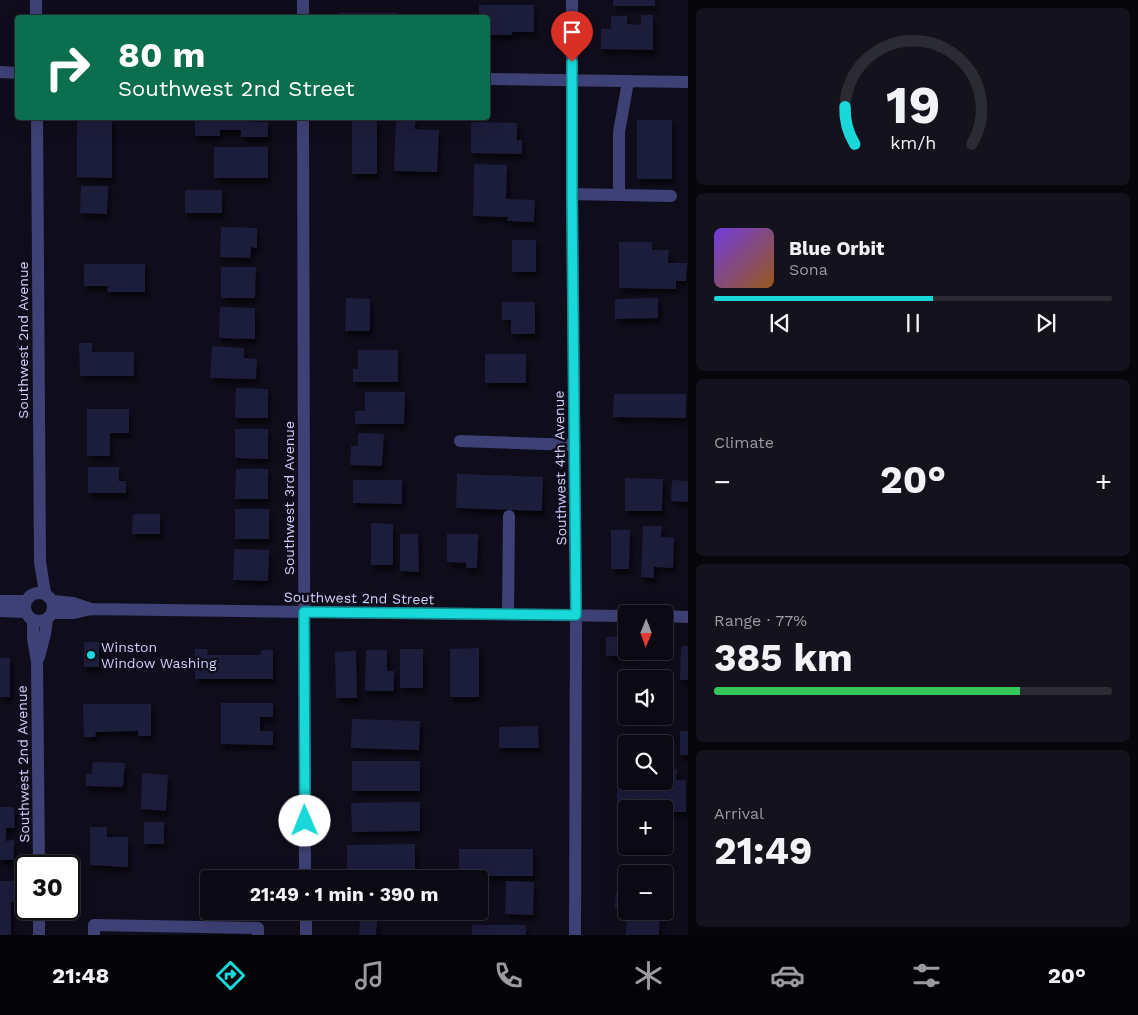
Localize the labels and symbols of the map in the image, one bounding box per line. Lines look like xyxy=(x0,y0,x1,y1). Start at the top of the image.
pin xyxy=(551,11,593,62)
street label: Southwest 2nd Avenue xyxy=(15,261,31,419)
street label: Southwest 4th Avenue xyxy=(551,390,569,546)
street label: Southwest 3rd Avenue xyxy=(281,421,297,575)
street label: Southwest 2nd Street xyxy=(284,589,435,607)
north arrow xyxy=(618,605,672,660)
place label: Winston Window Washing xyxy=(101,639,217,671)
marker: Winston Window Washing xyxy=(85,649,97,661)
street label: Southwest 2nd Avenue xyxy=(14,685,32,843)
position arrow xyxy=(278,794,330,846)
speed limit sign: 30 xyxy=(15,855,80,920)

